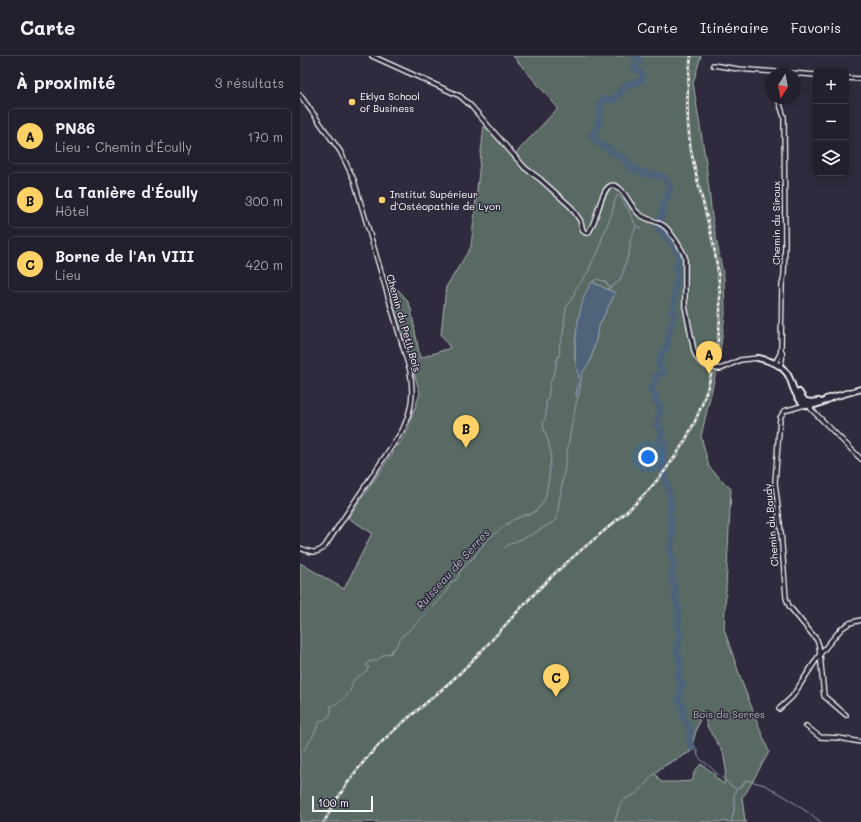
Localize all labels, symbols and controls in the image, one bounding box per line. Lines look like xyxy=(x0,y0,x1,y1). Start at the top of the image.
text: Carte xyxy=(20,15,75,40)
text: Carte xyxy=(637,18,678,37)
text: Itinéraire xyxy=(700,18,769,37)
text: Favoris xyxy=(791,18,841,37)
north arrow xyxy=(765,68,801,104)
map controls xyxy=(813,68,849,176)
button: + xyxy=(813,68,849,104)
text: À proximité xyxy=(16,71,115,93)
text: 3 résultats xyxy=(215,74,284,91)
place label: Eklya School of Business xyxy=(360,89,420,115)
marker: Eklya School of Business xyxy=(347,97,357,107)
button: − xyxy=(813,104,849,140)
text: PN86 xyxy=(55,118,95,138)
text: A xyxy=(25,128,35,145)
text: 170 m xyxy=(247,128,283,145)
text: Lieu · Chemin d'Écully xyxy=(55,138,192,155)
button: layers xyxy=(813,140,849,176)
street label: Chemin du Siroux xyxy=(769,181,783,265)
text: La Tanière d'Écully xyxy=(55,182,198,202)
place label: Institut Supérieur d'Ostéopathie de Lyon xyxy=(390,187,500,213)
text: B xyxy=(26,192,34,209)
text: 300 m xyxy=(245,192,283,209)
marker: Institut Supérieur d'Ostéopathie de Lyon xyxy=(377,195,387,205)
text: Hôtel xyxy=(55,202,89,219)
text: Borne de l'An VIII xyxy=(55,246,194,266)
text: C xyxy=(25,256,35,273)
text: 420 m xyxy=(246,256,283,273)
text: Lieu xyxy=(55,266,81,283)
street label: Chemin du Petit Bois xyxy=(383,272,425,374)
pin: A xyxy=(696,341,722,374)
pin: B xyxy=(453,415,479,448)
your location xyxy=(638,447,658,467)
street label: Chemin du Baudy xyxy=(760,483,782,567)
water label: Ruisseau de Serres xyxy=(412,525,493,612)
pin: C xyxy=(543,664,569,697)
park label: Bois de Serres xyxy=(693,707,765,721)
scale bar xyxy=(312,794,373,813)
text: 100 m xyxy=(318,795,349,810)

